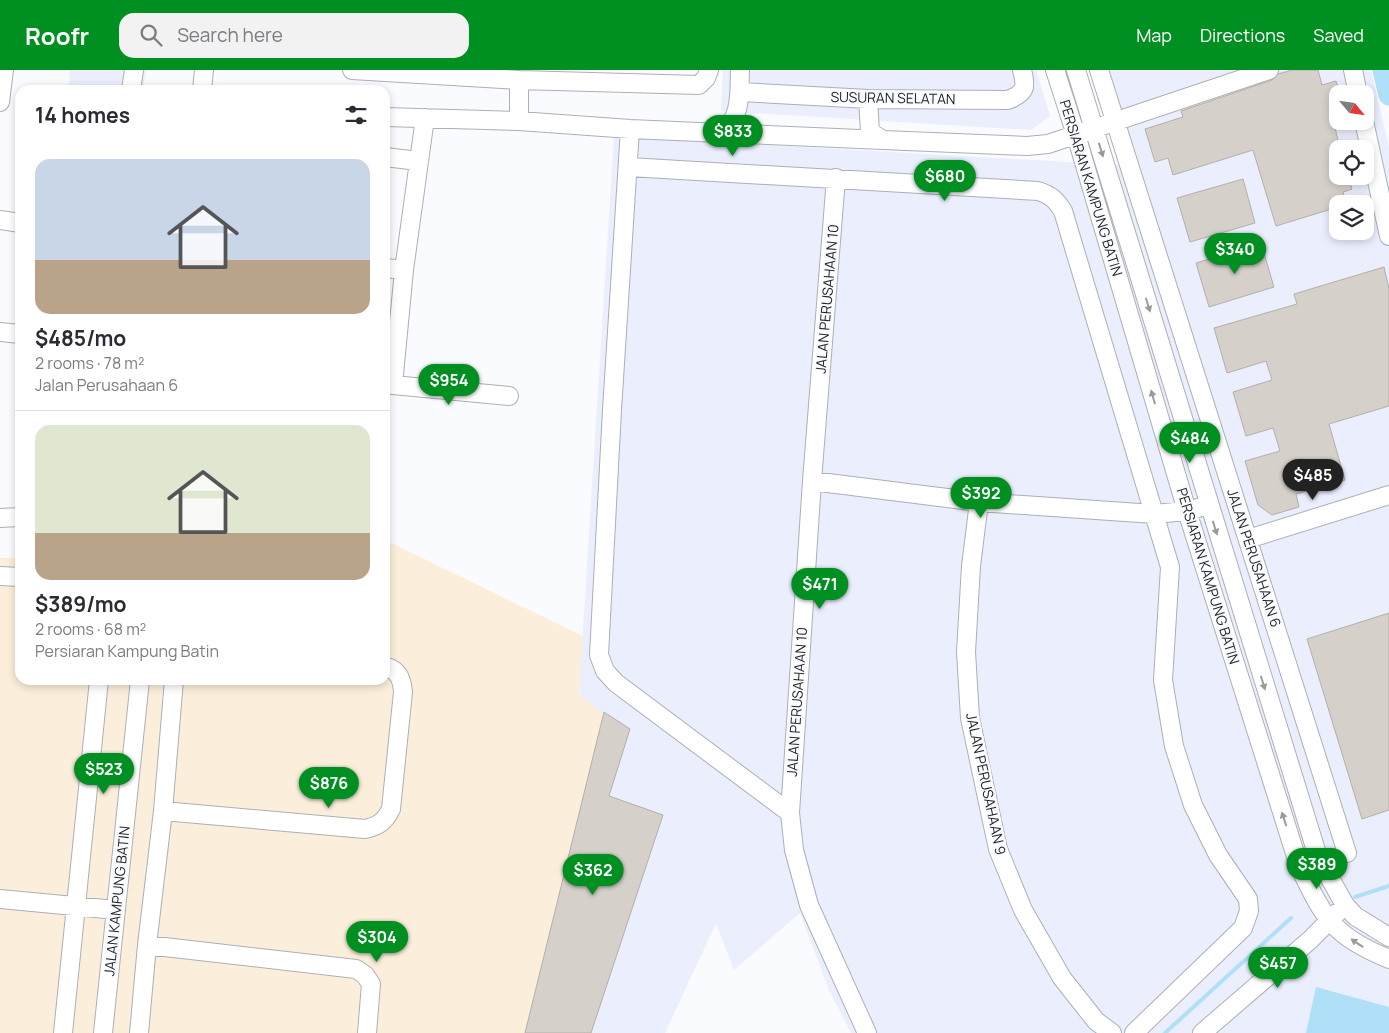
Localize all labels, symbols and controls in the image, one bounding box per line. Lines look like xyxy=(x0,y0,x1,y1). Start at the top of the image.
search box xyxy=(119,13,469,58)
text: Roofr xyxy=(25,19,89,52)
icon: search xyxy=(137,21,165,49)
text: Search here xyxy=(177,22,283,48)
text: Map xyxy=(1136,23,1172,47)
text: Directions xyxy=(1200,23,1285,47)
text: Saved xyxy=(1313,23,1364,47)
north arrow xyxy=(1329,85,1374,130)
map controls xyxy=(1329,85,1374,240)
street label: SUSURAN SELATAN xyxy=(830,87,956,108)
street label: PERSIARAN KAMPUNG BATIN xyxy=(1056,97,1127,278)
text: 14 homes xyxy=(35,101,130,129)
icon: filters xyxy=(342,101,370,129)
pin: $833 xyxy=(703,114,763,157)
text: $833 xyxy=(714,120,752,142)
button: locate xyxy=(1329,140,1374,185)
one-way arrow xyxy=(1098,142,1106,157)
pin: $680 xyxy=(915,160,975,202)
text: $680 xyxy=(925,165,965,187)
icon: home xyxy=(158,192,248,282)
button: layers xyxy=(1329,195,1374,240)
street label: JALAN PERUSAHAAN 10 xyxy=(811,223,842,374)
pin: $340 xyxy=(1205,232,1265,275)
text: $340 xyxy=(1215,238,1255,260)
one-way arrow xyxy=(1145,298,1152,313)
text: $485/mo xyxy=(35,324,126,352)
text: 2 rooms · 78 m² xyxy=(35,352,144,374)
pin: $954 xyxy=(419,364,479,406)
text: $954 xyxy=(429,369,469,391)
text: Jalan Perusahaan 6 xyxy=(35,374,178,396)
one-way arrow xyxy=(1149,389,1157,404)
pin: $484 xyxy=(1160,422,1220,464)
text: $484 xyxy=(1170,427,1210,449)
icon: home xyxy=(158,457,248,547)
pin: $485 xyxy=(1283,458,1343,501)
text: $485 xyxy=(1294,464,1332,486)
pin: $392 xyxy=(951,476,1011,519)
text: $392 xyxy=(962,482,1000,504)
street label: PERSIARAN KAMPUNG BATIN xyxy=(1173,485,1244,666)
street label: JALAN PERUSAHAAN 6 xyxy=(1223,486,1286,630)
one-way arrow xyxy=(1212,521,1220,536)
pin: $471 xyxy=(790,568,850,610)
text: $471 xyxy=(802,573,838,595)
text: $389/mo xyxy=(35,590,126,618)
text: 2 rooms · 68 m² xyxy=(35,618,146,640)
street label: JALAN PERUSAHAAN 10 xyxy=(782,627,811,777)
text: Persiaran Kampung Batin xyxy=(35,640,219,662)
one-way arrow xyxy=(1260,676,1268,691)
street label: JALAN PERUSAHAAN 9 xyxy=(962,711,1011,857)
pin: $523 xyxy=(74,752,134,795)
text: $523 xyxy=(85,758,123,780)
pin: $876 xyxy=(299,766,359,809)
text: $876 xyxy=(310,772,348,794)
one-way arrow xyxy=(1280,812,1288,827)
street label: JALAN KAMPUNG BATIN xyxy=(99,825,134,977)
pin: $389 xyxy=(1287,848,1347,890)
text: $389 xyxy=(1297,853,1337,875)
pin: $362 xyxy=(563,854,623,896)
text: $362 xyxy=(574,859,612,881)
pin: $304 xyxy=(347,920,407,963)
text: $304 xyxy=(357,926,397,948)
one-way arrow xyxy=(1350,938,1364,948)
pin: $457 xyxy=(1248,946,1308,989)
text: $457 xyxy=(1259,952,1297,974)

